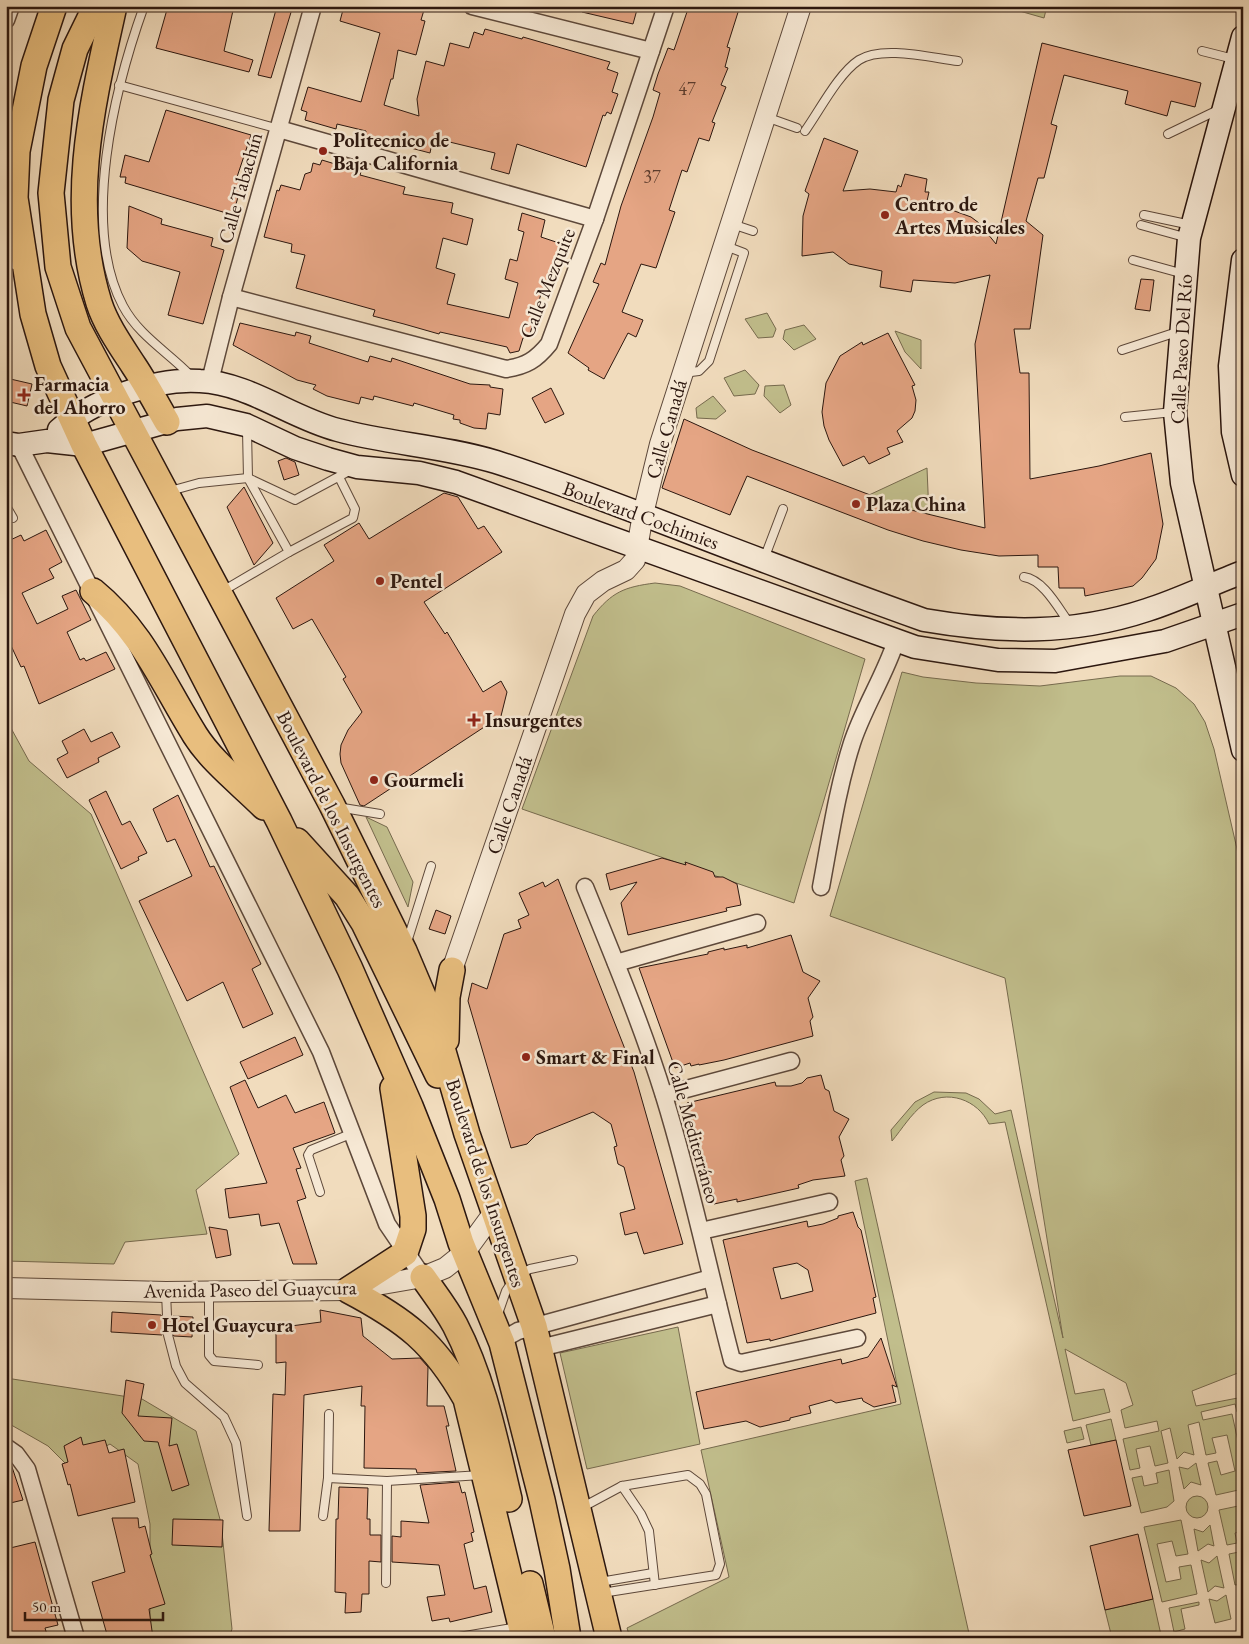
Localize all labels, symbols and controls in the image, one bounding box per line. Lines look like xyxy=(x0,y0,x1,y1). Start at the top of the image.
house number: 47 xyxy=(678,77,696,100)
place label: Politecnico de Baja California xyxy=(333,127,459,176)
street label: Calle Tabachín xyxy=(212,129,268,247)
marker: Politecnico de Baja California xyxy=(317,145,329,157)
house number: 37 xyxy=(643,165,661,188)
place label: Centro de Artes Musicales xyxy=(894,191,1025,240)
marker: Centro de Artes Musicales xyxy=(879,209,891,221)
street label: Calle Mezquite xyxy=(513,224,581,342)
street label: Calle Paseo Del Río xyxy=(1164,273,1198,425)
place label: Farmacia del Ahorro xyxy=(34,371,126,420)
street label: Calle Canadá xyxy=(639,376,693,482)
marker: Farmacia del Ahorro xyxy=(18,389,30,401)
street label: Boulevard Cochimies xyxy=(559,475,723,555)
place label: Plaza China xyxy=(866,491,966,517)
marker: Plaza China xyxy=(850,498,862,510)
place label: Pentel xyxy=(390,568,443,594)
marker: Pentel xyxy=(374,575,386,587)
street label: Boulevard de los Insurgentes xyxy=(271,706,393,912)
place label: Insurgentes xyxy=(485,707,582,733)
marker: Insurgentes xyxy=(467,713,481,727)
street label: Calle Canadá xyxy=(480,752,538,858)
place label: Gourmeli xyxy=(384,767,464,793)
marker: Gourmeli xyxy=(368,774,380,786)
place label: Smart & Final xyxy=(536,1044,655,1070)
marker: Smart & Final xyxy=(520,1051,532,1063)
street label: Calle Mediterráneo xyxy=(661,1058,727,1206)
street label: Boulevard de los Insurgentes xyxy=(440,1075,532,1291)
street label: Avenida Paseo del Guaycura xyxy=(142,1274,357,1304)
place label: Hotel Guaycura xyxy=(162,1312,294,1338)
marker: Hotel Guaycura xyxy=(146,1319,158,1331)
scale bar xyxy=(25,1589,162,1621)
text: 50 m xyxy=(32,1597,61,1616)

